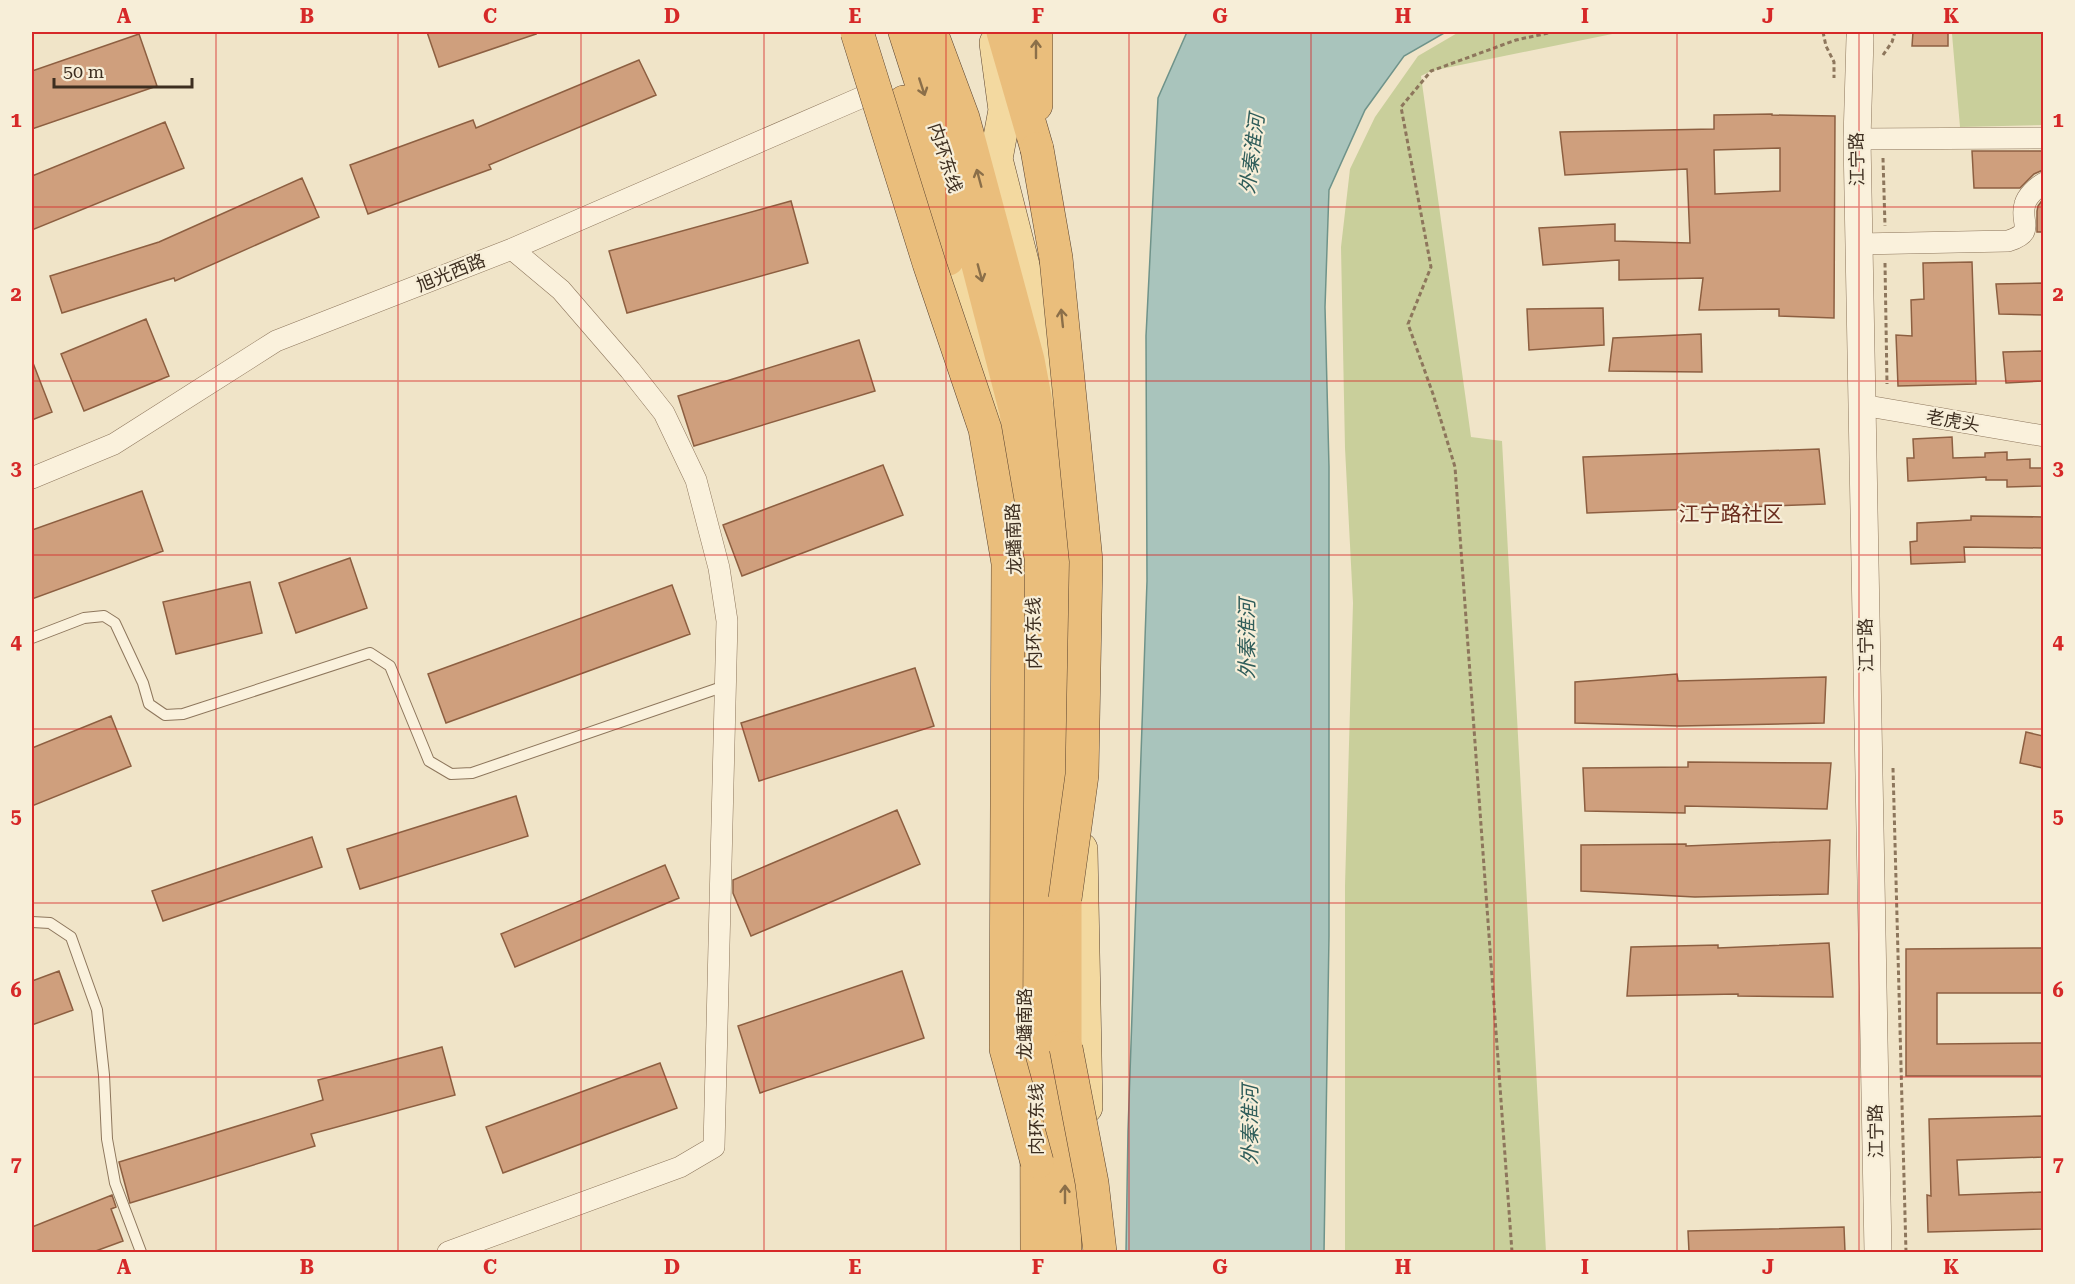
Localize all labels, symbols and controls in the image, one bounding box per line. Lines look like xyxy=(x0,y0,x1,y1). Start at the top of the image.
text: A xyxy=(117,4,132,28)
text: B xyxy=(300,4,314,28)
text: C xyxy=(483,4,497,28)
text: D xyxy=(664,4,680,28)
text: E xyxy=(849,4,862,28)
text: F xyxy=(1032,4,1044,28)
text: G xyxy=(1212,4,1228,28)
text: H xyxy=(1395,4,1411,28)
text: I xyxy=(1581,4,1589,28)
text: J xyxy=(1762,4,1774,28)
text: K xyxy=(1943,4,1959,28)
one-way arrow xyxy=(1030,39,1042,59)
scale bar xyxy=(54,51,192,89)
text: 50 m xyxy=(63,61,104,82)
one-way arrow xyxy=(917,77,928,96)
text: 1 xyxy=(10,108,22,132)
text: 1 xyxy=(2052,108,2064,132)
water label: 外秦淮河 xyxy=(1235,109,1269,195)
street label: 内环东线 xyxy=(924,120,967,195)
street label: 江宁路 xyxy=(1846,132,1867,186)
one-way arrow xyxy=(972,169,984,188)
street label: 旭光西路 xyxy=(414,249,488,296)
one-way arrow xyxy=(975,264,986,283)
text: 2 xyxy=(10,282,22,306)
text: 2 xyxy=(2052,282,2064,306)
one-way arrow xyxy=(1056,309,1067,329)
street label: 老虎头 xyxy=(1925,405,1981,436)
text: 3 xyxy=(10,456,22,480)
text: 3 xyxy=(2052,456,2064,480)
district label: 江宁路社区 xyxy=(1679,502,1784,526)
street label: 龙蟠南路 xyxy=(1002,503,1025,575)
water label: 外秦淮河 xyxy=(1235,595,1259,679)
street label: 内环东线 xyxy=(1022,597,1045,669)
street label: 江宁路 xyxy=(1855,618,1876,672)
text: 4 xyxy=(10,630,22,654)
text: 4 xyxy=(2052,630,2064,654)
text: 5 xyxy=(10,804,22,828)
text: 5 xyxy=(2052,804,2064,828)
text: 6 xyxy=(10,978,22,1002)
text: 6 xyxy=(2052,978,2064,1002)
street label: 龙蟠南路 xyxy=(1014,988,1035,1060)
water label: 外秦淮河 xyxy=(1238,1081,1262,1165)
street label: 内环东线 xyxy=(1026,1083,1047,1155)
street label: 江宁路 xyxy=(1865,1104,1886,1158)
text: 7 xyxy=(10,1152,22,1176)
text: 7 xyxy=(2052,1152,2064,1176)
one-way arrow xyxy=(1059,1185,1071,1205)
text: A xyxy=(117,1255,132,1279)
text: B xyxy=(300,1255,314,1279)
text: C xyxy=(483,1255,497,1279)
text: D xyxy=(664,1255,680,1279)
text: E xyxy=(849,1255,862,1279)
text: F xyxy=(1032,1255,1044,1279)
text: G xyxy=(1212,1255,1228,1279)
text: H xyxy=(1395,1255,1411,1279)
text: I xyxy=(1581,1255,1589,1279)
text: J xyxy=(1762,1255,1774,1279)
text: K xyxy=(1943,1255,1959,1279)

